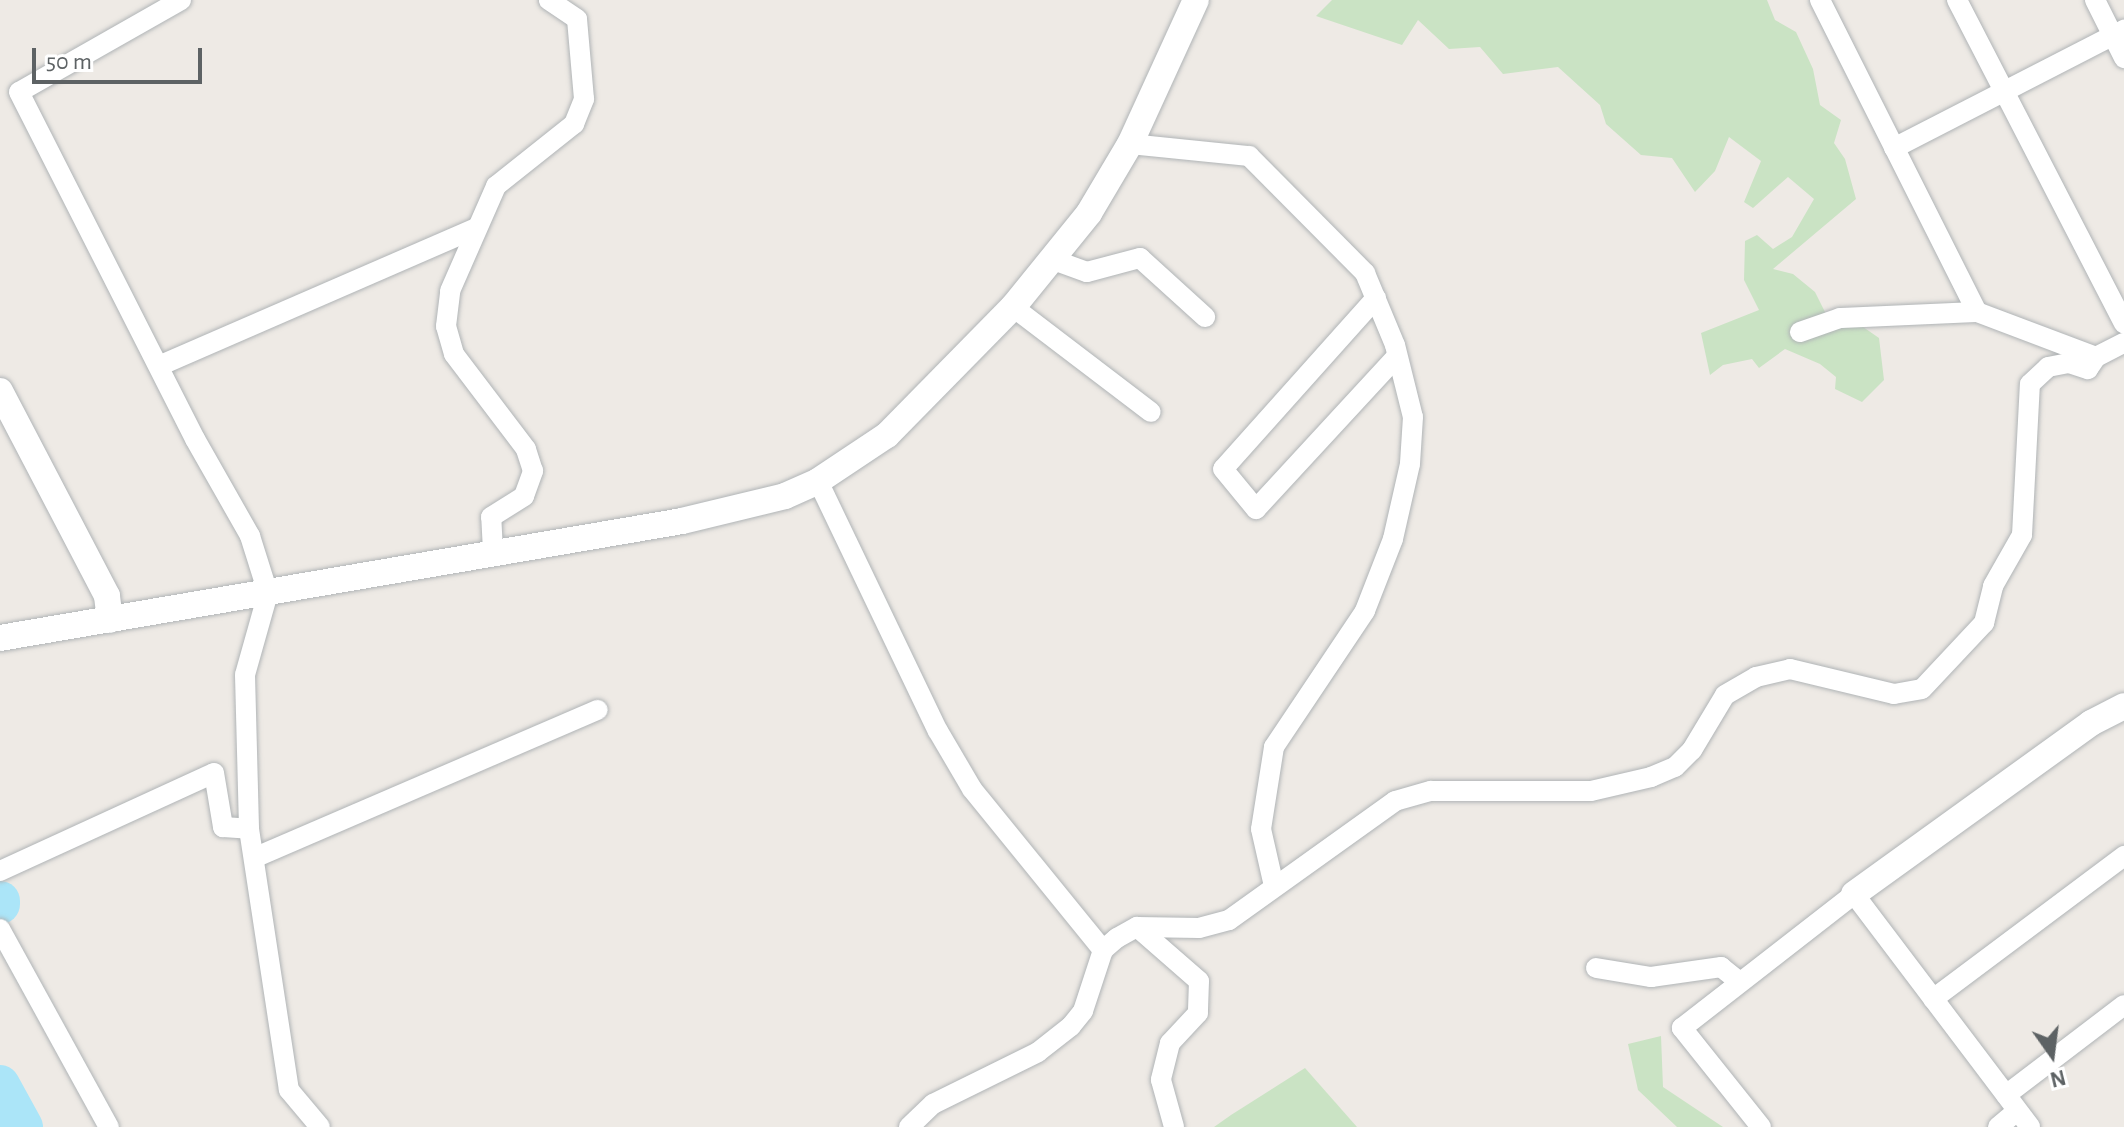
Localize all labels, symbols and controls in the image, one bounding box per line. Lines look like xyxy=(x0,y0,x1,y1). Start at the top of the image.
scale bar xyxy=(36,32,206,82)
text: 50 m xyxy=(46,50,92,74)
north arrow xyxy=(2012,1015,2092,1095)
text: N xyxy=(2048,1066,2068,1091)

